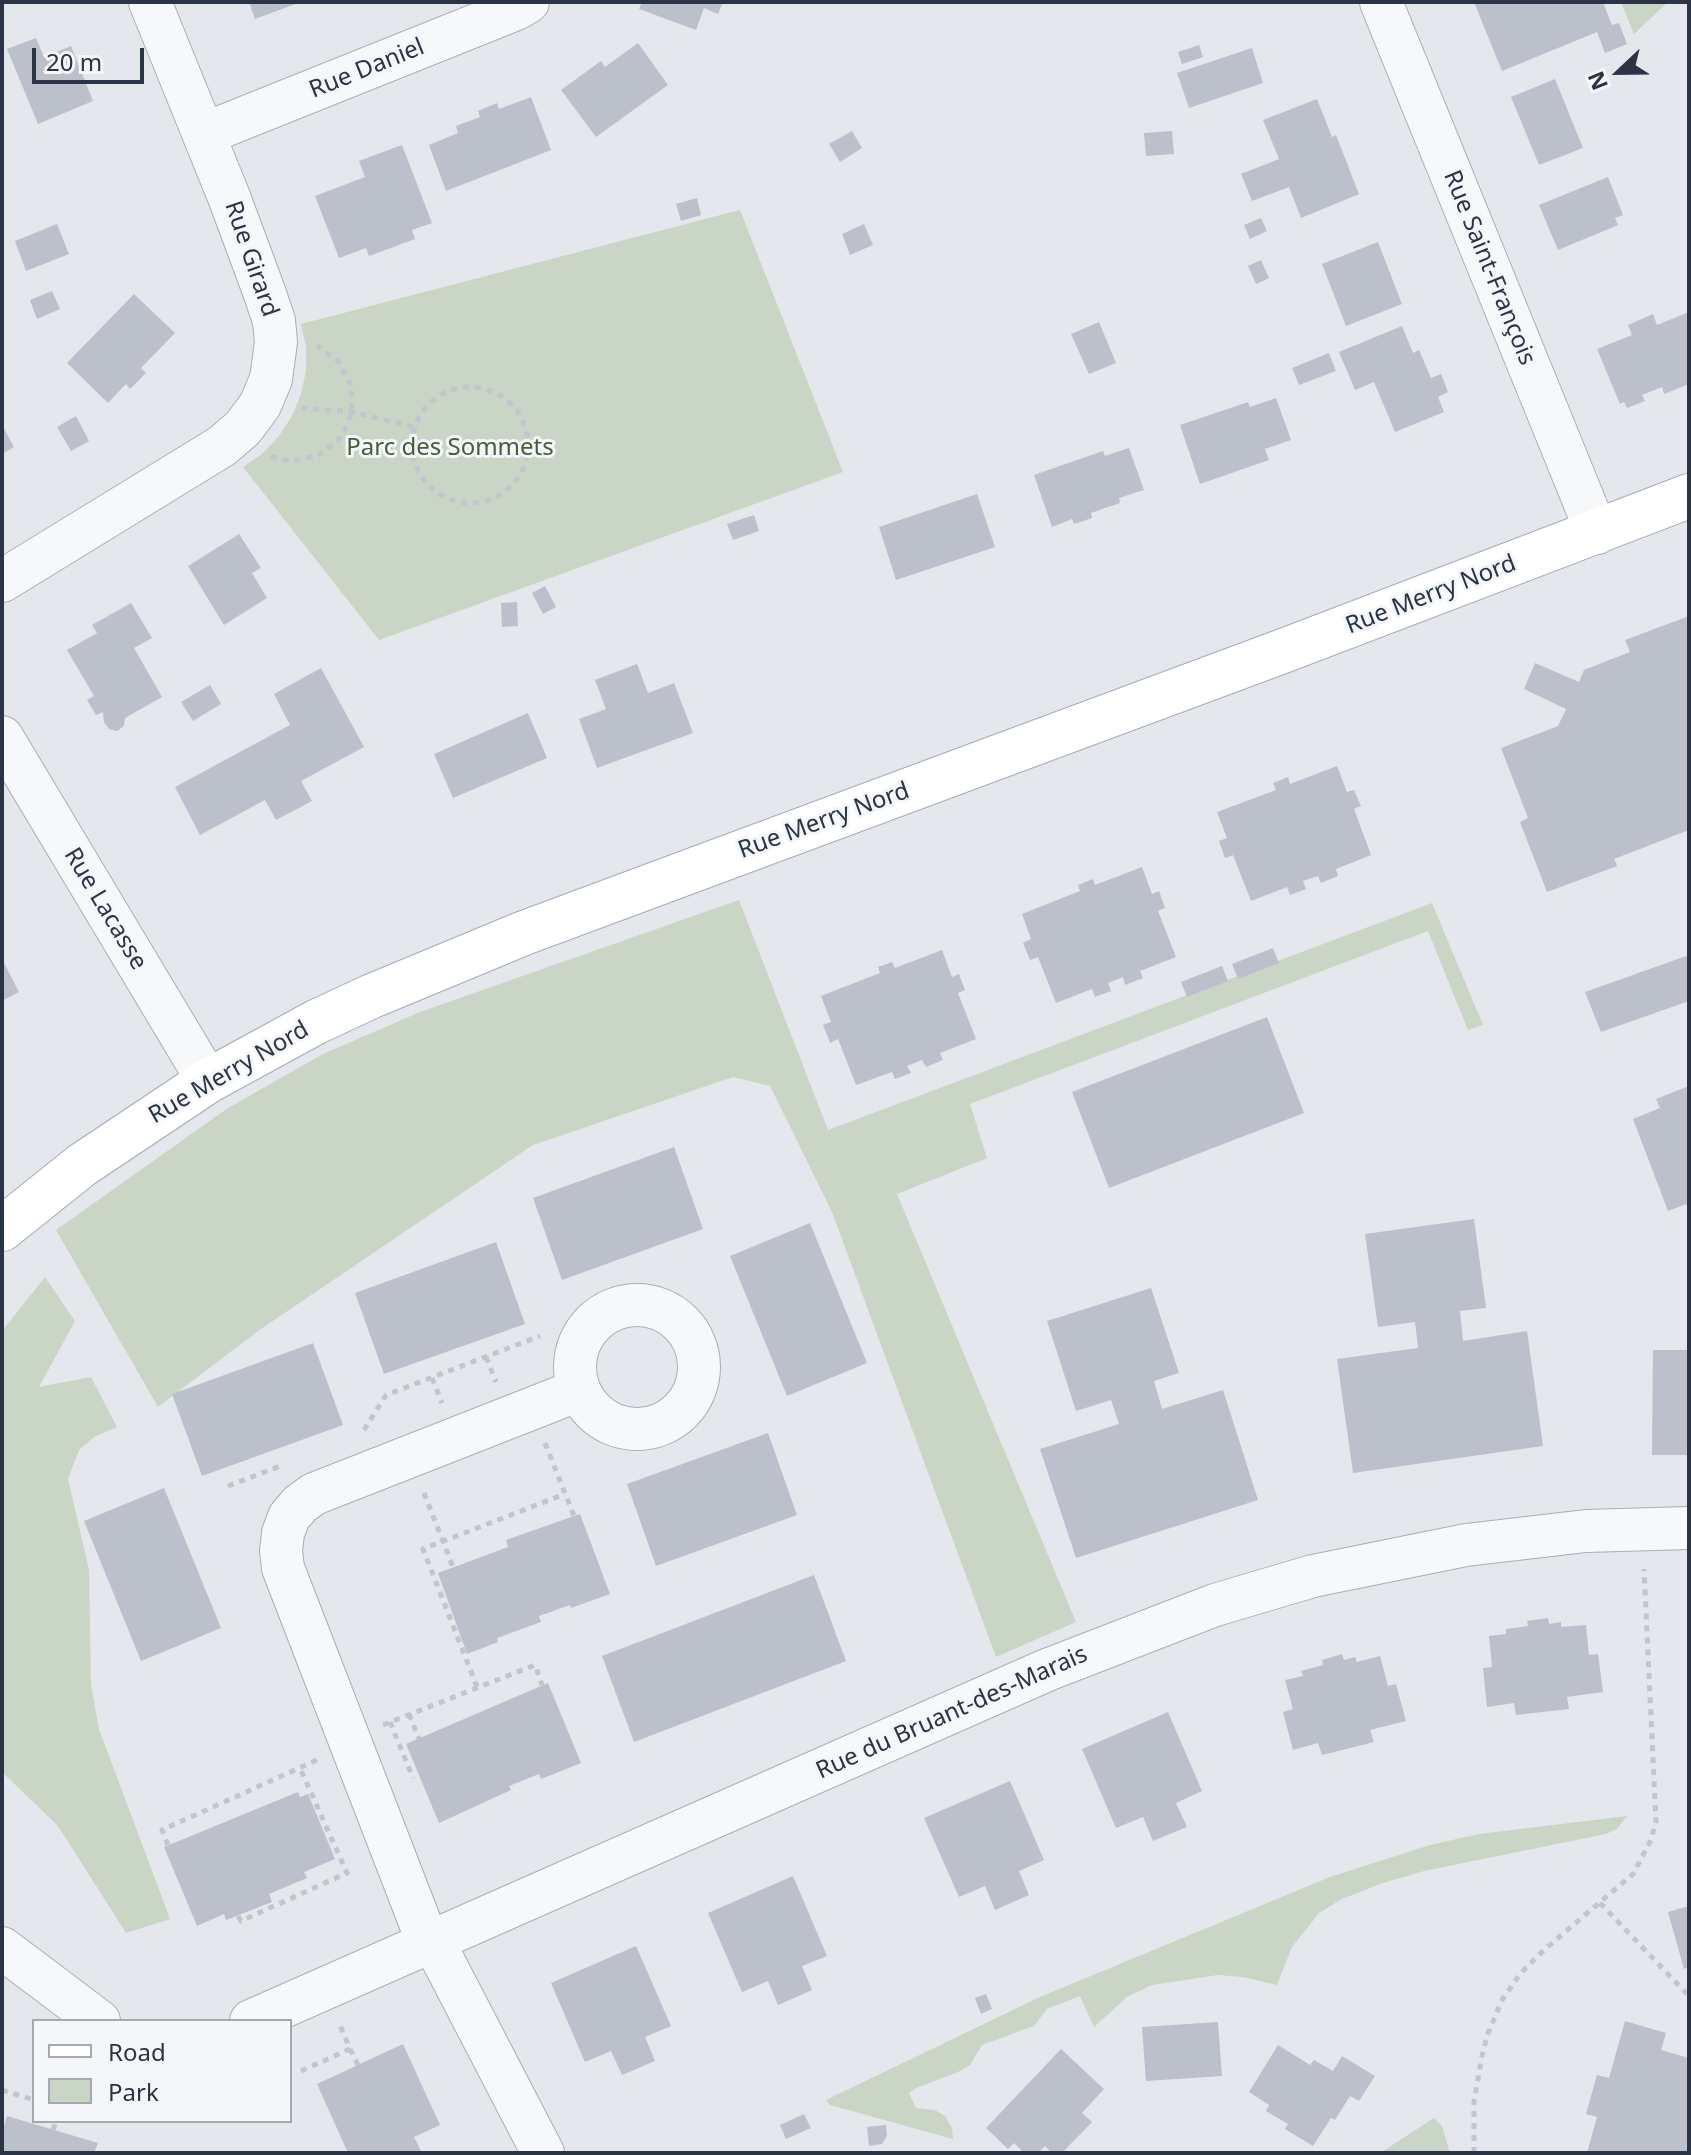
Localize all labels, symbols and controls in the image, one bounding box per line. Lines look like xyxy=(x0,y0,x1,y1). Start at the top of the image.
scale bar xyxy=(36,32,148,82)
north arrow xyxy=(1579,32,1659,112)
street label: Rue Daniel xyxy=(305,33,429,105)
text: 20 m xyxy=(46,45,102,78)
text: N xyxy=(1579,67,1614,95)
street label: Rue Saint-François xyxy=(1437,166,1541,370)
street label: Rue Girard xyxy=(218,197,284,321)
park label: Parc des Sommets xyxy=(346,434,554,462)
street label: Rue Merry Nord xyxy=(1342,549,1520,641)
street label: Rue Merry Nord xyxy=(734,777,914,865)
street label: Rue Lacasse xyxy=(57,843,153,975)
street label: Rue Merry Nord xyxy=(144,1016,314,1130)
street label: Rue du Bruant-des-Marais xyxy=(812,1640,1092,1786)
legend xyxy=(32,2019,292,2123)
text: Road xyxy=(108,2035,166,2068)
text: Park xyxy=(108,2075,159,2108)

